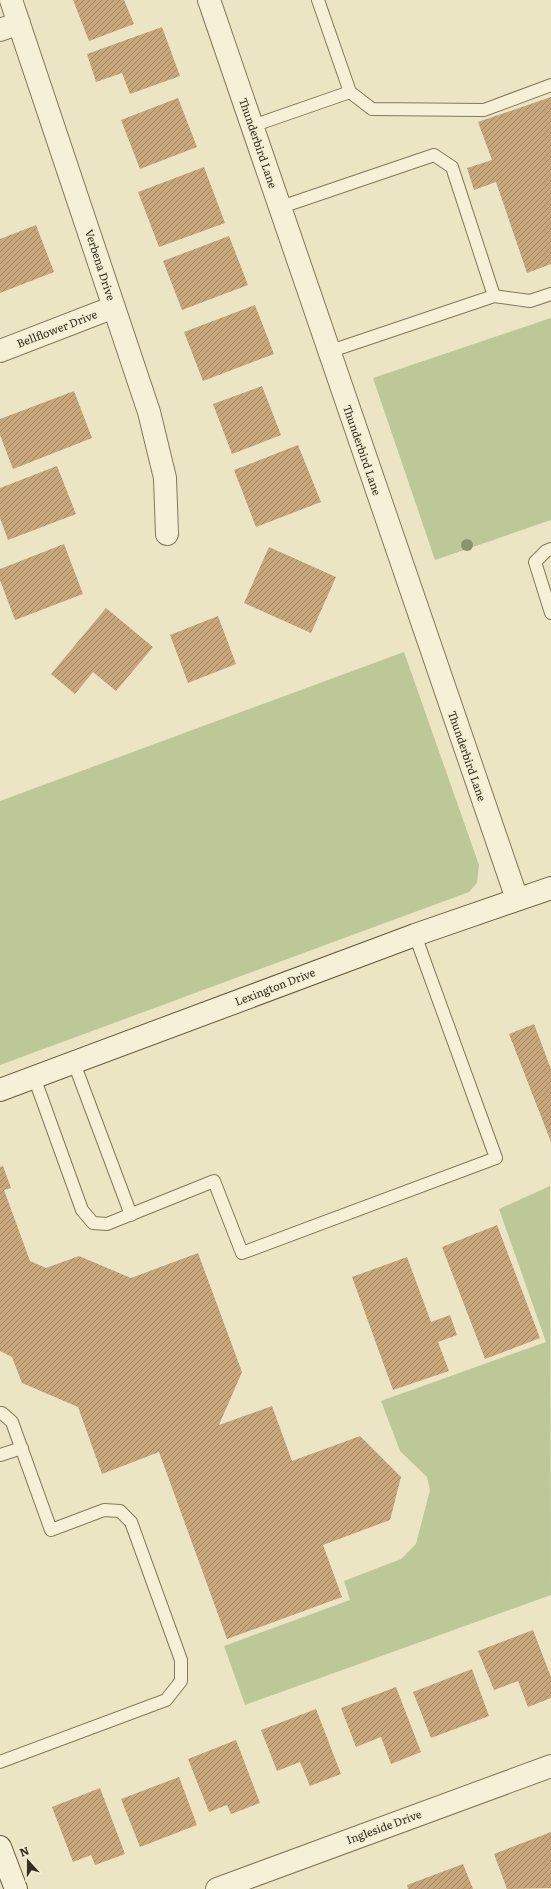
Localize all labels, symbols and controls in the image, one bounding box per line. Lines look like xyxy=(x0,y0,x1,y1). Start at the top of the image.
street label: Thunderbird Lane xyxy=(236,95,282,190)
street label: Verbena Drive xyxy=(82,227,120,303)
street label: Bellflower Drive xyxy=(14,305,99,351)
street label: Thunderbird Lane xyxy=(340,402,386,497)
street label: Thunderbird Lane xyxy=(445,708,491,803)
street label: Lexington Drive xyxy=(232,963,318,1009)
street label: Ingleside Drive xyxy=(344,1805,424,1847)
north arrow xyxy=(8,1841,48,1881)
text: N xyxy=(17,1842,31,1860)

